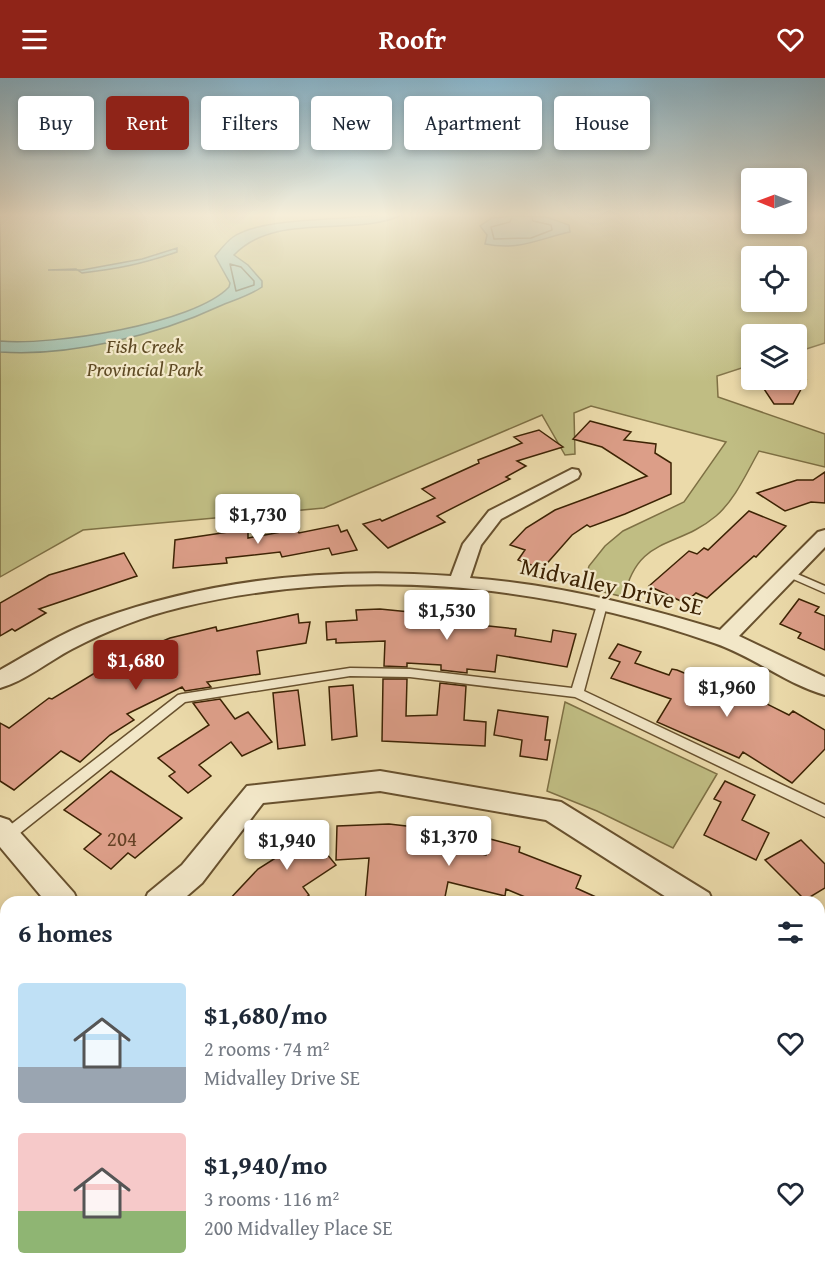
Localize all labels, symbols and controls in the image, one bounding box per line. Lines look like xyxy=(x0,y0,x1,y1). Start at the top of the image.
text: Roofr xyxy=(379,19,446,59)
icon: menu xyxy=(18,23,51,56)
icon: heart xyxy=(774,23,807,56)
chip: Buy xyxy=(18,96,94,150)
chip: Rent xyxy=(106,96,189,150)
chip: Filters xyxy=(201,96,299,150)
chip: New xyxy=(311,96,392,150)
chip: Apartment xyxy=(404,96,542,150)
chip: House xyxy=(554,96,650,150)
north arrow xyxy=(741,168,807,234)
map controls xyxy=(741,168,807,390)
button: locate xyxy=(741,246,807,312)
button: layers xyxy=(741,324,807,390)
park label: Fish Creek Provincial Park xyxy=(86,331,204,383)
pin: $1,730 xyxy=(209,494,307,545)
text: $1,730 xyxy=(229,499,287,528)
street label: Midvalley Drive SE xyxy=(517,548,707,624)
pin: $1,530 xyxy=(398,590,496,641)
text: $1,530 xyxy=(418,595,476,624)
pin: $1,680 xyxy=(87,640,185,691)
text: $1,680 xyxy=(107,645,165,674)
pin: $1,960 xyxy=(678,667,776,718)
text: $1,960 xyxy=(698,672,756,701)
pin: $1,370 xyxy=(400,816,498,867)
pin: $1,940 xyxy=(238,820,336,871)
text: $1,370 xyxy=(420,821,478,850)
house number: 204 xyxy=(107,823,137,854)
text: $1,940 xyxy=(258,825,316,854)
text: 6 homes xyxy=(18,913,113,952)
icon: filters xyxy=(774,916,807,949)
text: $1,680/mo xyxy=(204,995,327,1034)
icon: home xyxy=(66,1007,138,1079)
icon: heart xyxy=(774,1027,807,1060)
text: 2 rooms · 74 m² xyxy=(204,1034,330,1063)
text: Midvalley Drive SE xyxy=(204,1063,360,1092)
text: $1,940/mo xyxy=(204,1145,327,1184)
icon: home xyxy=(66,1157,138,1229)
icon: heart xyxy=(774,1177,807,1210)
text: 3 rooms · 116 m² xyxy=(204,1184,339,1213)
text: 200 Midvalley Place SE xyxy=(204,1213,392,1242)

